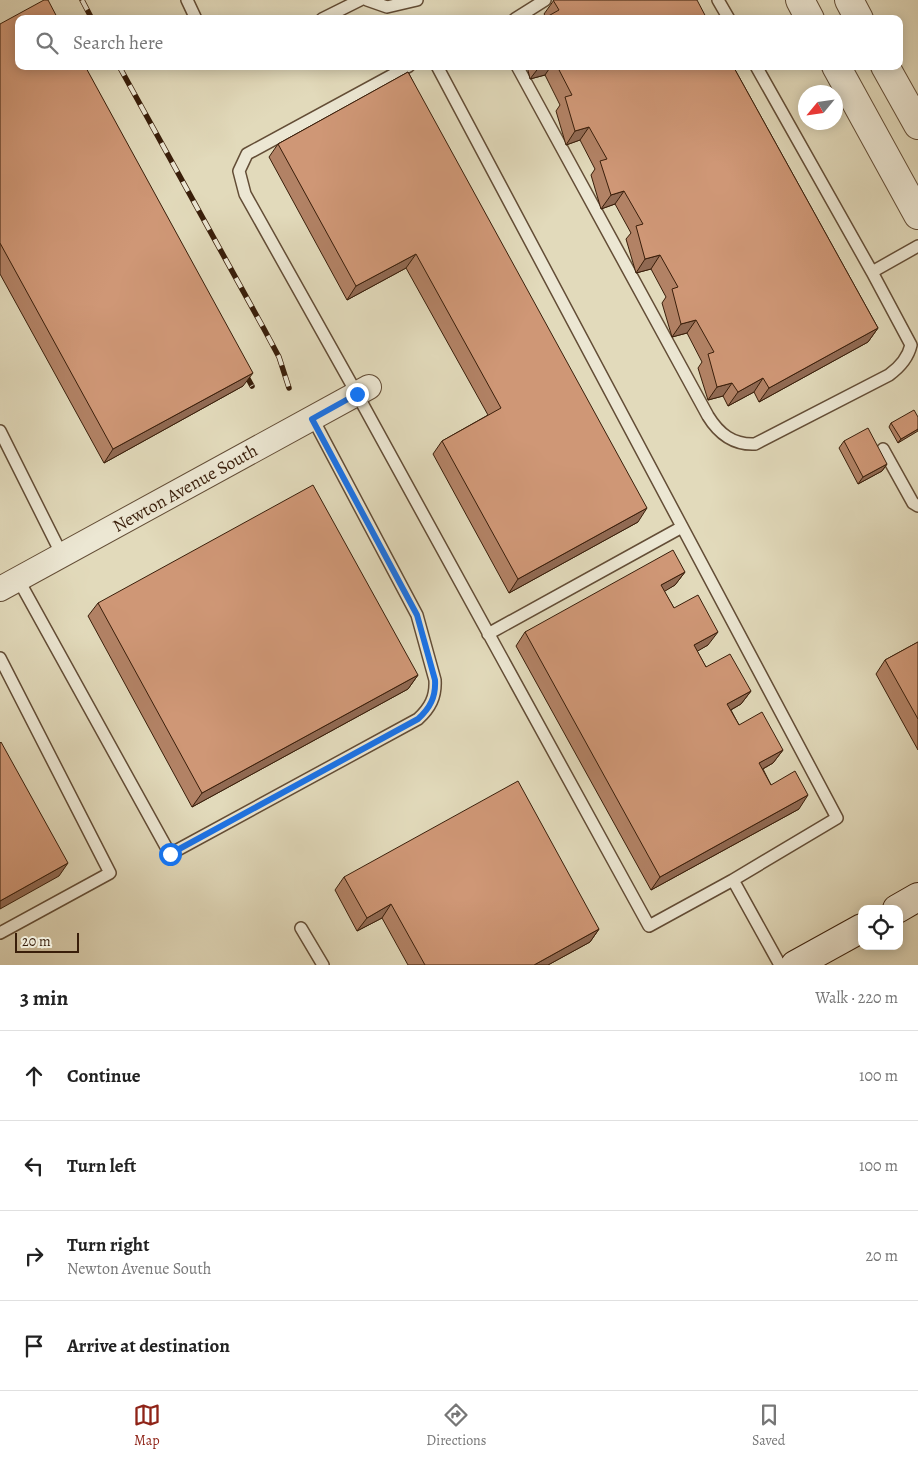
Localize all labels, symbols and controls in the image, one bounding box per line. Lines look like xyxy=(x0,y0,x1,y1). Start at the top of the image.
search box xyxy=(15,15,903,70)
icon: search xyxy=(33,29,61,57)
text: Search here xyxy=(73,30,163,56)
north arrow xyxy=(798,85,843,130)
route end xyxy=(346,383,369,406)
street label: Newton Avenue South xyxy=(108,438,262,538)
route start xyxy=(159,843,182,866)
map controls xyxy=(858,905,903,950)
button: locate xyxy=(858,905,903,950)
scale bar xyxy=(15,930,79,953)
text: 20 m xyxy=(22,932,51,951)
text: 3 min xyxy=(20,984,68,1012)
text: Walk · 220 m xyxy=(815,987,898,1009)
icon: ahead xyxy=(20,1062,48,1090)
text: Continue xyxy=(67,1063,141,1089)
text: 100 m xyxy=(859,1065,898,1087)
icon: left xyxy=(20,1152,48,1180)
text: Turn left xyxy=(67,1153,136,1179)
text: 100 m xyxy=(859,1155,898,1177)
text: Turn right xyxy=(67,1232,149,1258)
icon: right xyxy=(20,1242,48,1270)
text: 20 m xyxy=(865,1245,898,1267)
text: Newton Avenue South xyxy=(67,1258,211,1280)
icon: arrive xyxy=(20,1332,48,1360)
text: Arrive at destination xyxy=(67,1333,230,1359)
tab: Map xyxy=(133,1401,161,1450)
tab: Directions xyxy=(426,1401,486,1450)
tab: Saved xyxy=(752,1401,785,1450)

